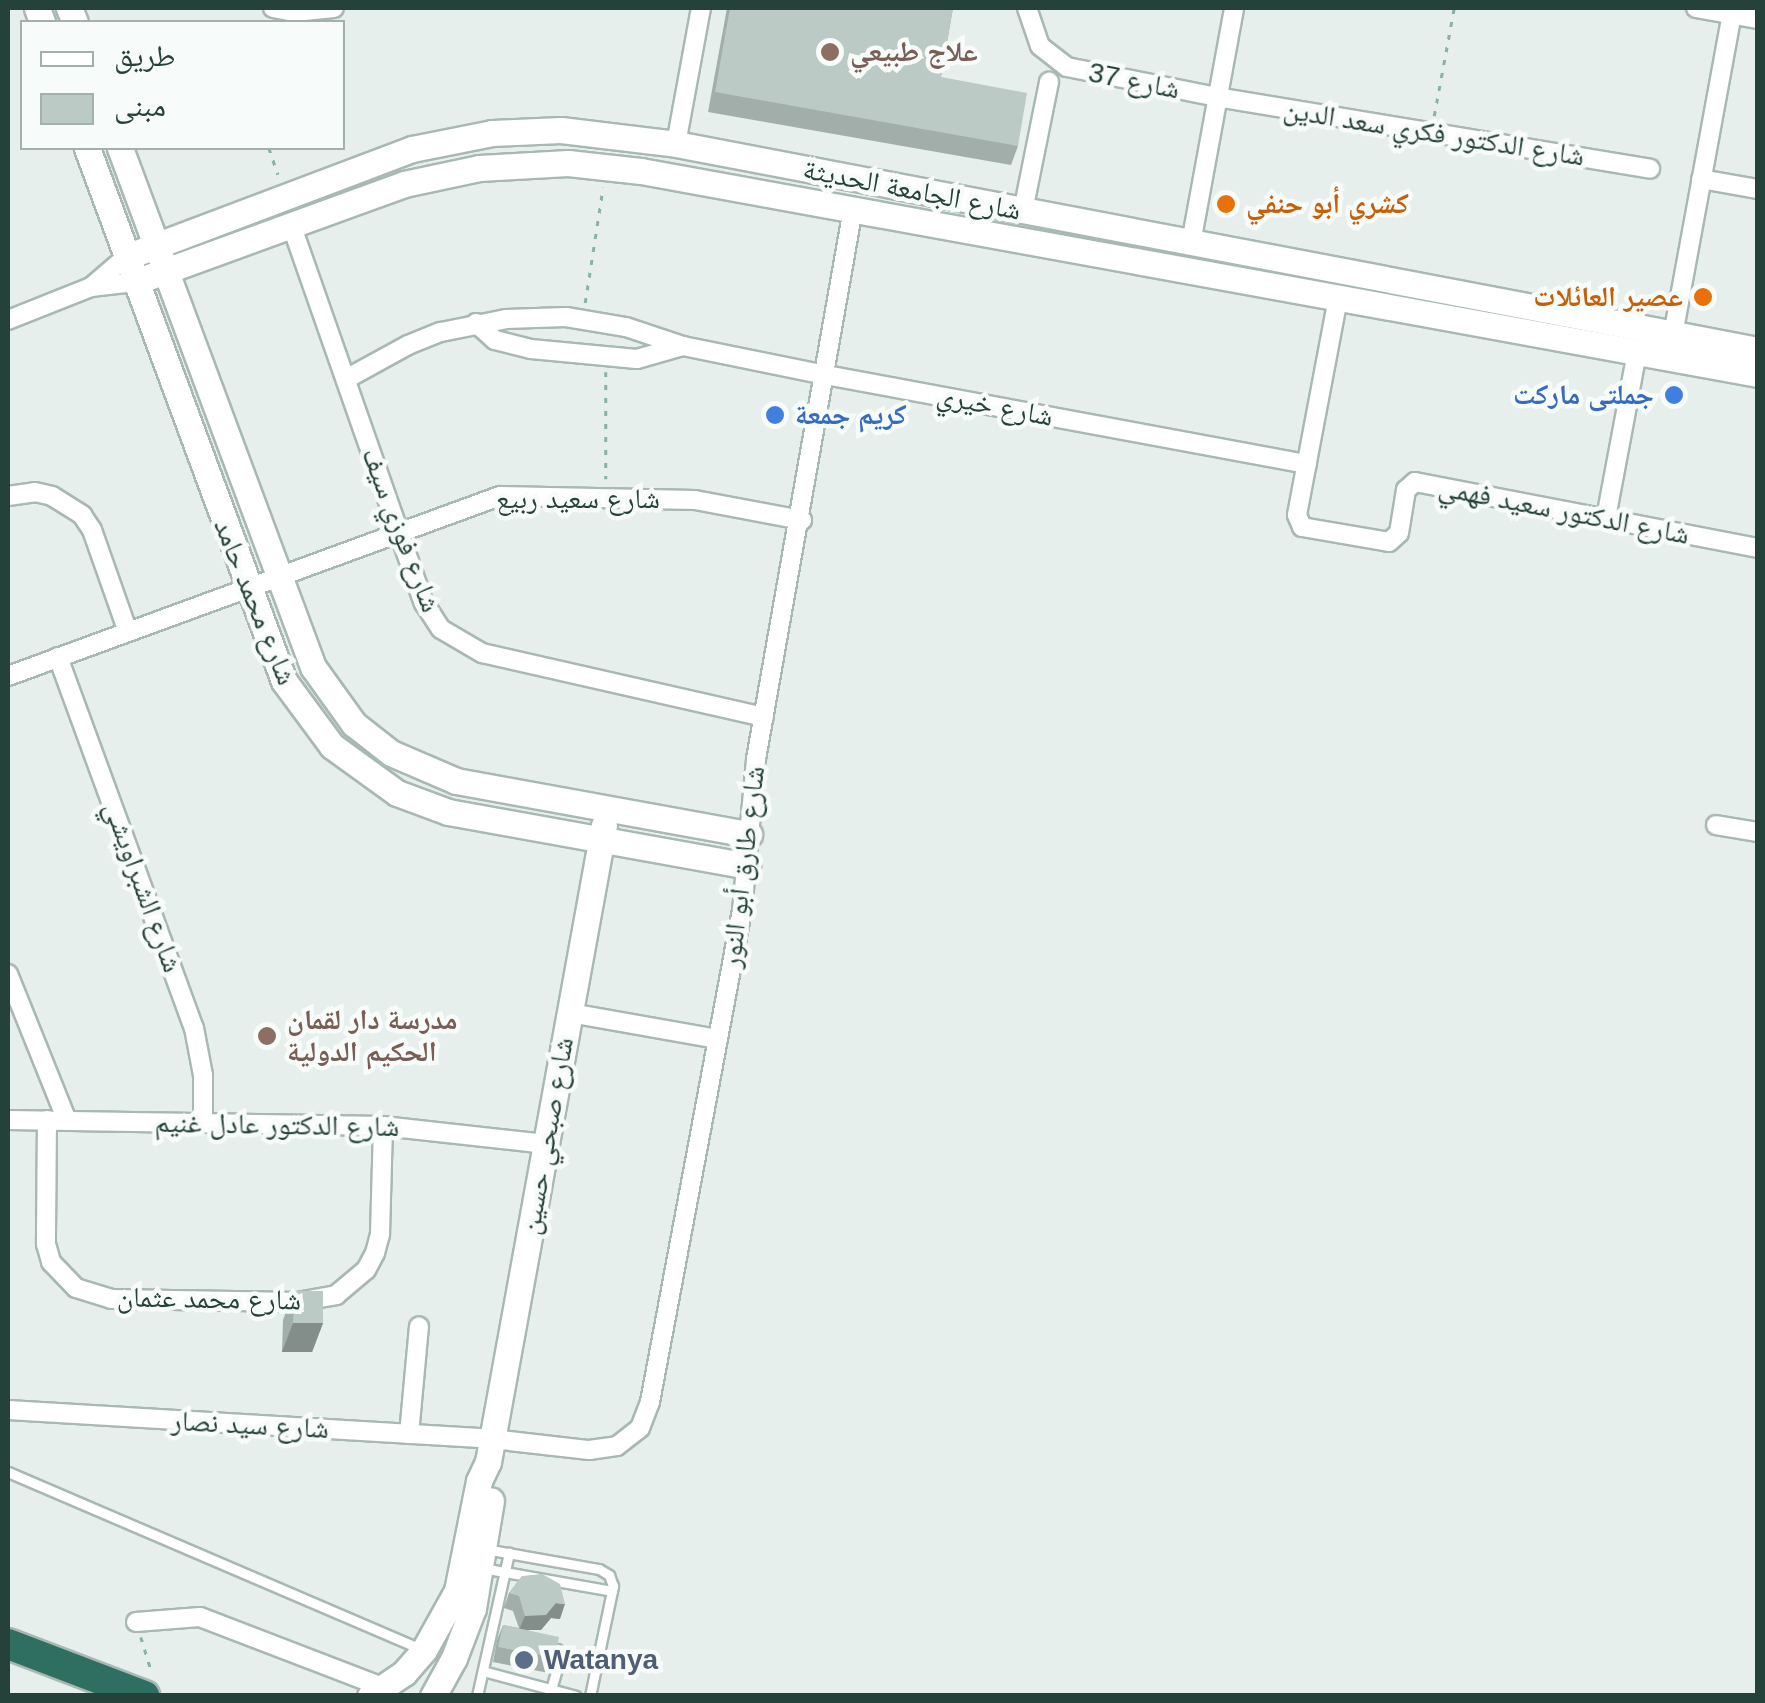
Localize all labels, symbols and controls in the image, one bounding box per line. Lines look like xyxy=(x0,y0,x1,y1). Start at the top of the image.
legend xyxy=(20,20,345,150)
place label: علاج طبيعي xyxy=(850,35,978,69)
text: طريق xyxy=(114,39,175,72)
marker: علاج طبيعي xyxy=(819,41,841,63)
street label: شارع 37 xyxy=(1086,56,1182,106)
text: مبنى xyxy=(114,89,166,122)
street label: شارع الدكتور فكري سعد الدين xyxy=(1281,93,1587,173)
street label: شارع الجامعة الحديثة xyxy=(800,152,1024,228)
place label: كشري أبو حنفي xyxy=(1246,187,1409,221)
marker: كشري أبو حنفي xyxy=(1215,193,1237,215)
place label: عصير العائلات xyxy=(1533,280,1683,314)
marker: عصير العائلات xyxy=(1692,286,1714,308)
street label: شارع خيري xyxy=(934,378,1056,434)
place label: جملتى ماركت xyxy=(1513,378,1654,412)
marker: جملتى ماركت xyxy=(1663,384,1685,406)
place label: كريم جمعة xyxy=(795,398,907,432)
marker: كريم جمعة xyxy=(764,404,786,426)
street label: شارع فوزي سيف xyxy=(354,443,448,617)
street label: شارع الدكتور سعيد فهمي xyxy=(1436,470,1692,552)
street label: شارع سعيد ربيع xyxy=(496,482,660,516)
street label: شارع محمد حامد xyxy=(206,514,304,690)
street label: شارع طارق أبو النور xyxy=(714,764,772,970)
street label: شارع الشبراويشي xyxy=(97,797,189,977)
place label: مدرسة دار لقمان الحكيم الدولية xyxy=(287,1003,457,1069)
marker: مدرسة دار لقمان الحكيم الدولية xyxy=(256,1025,278,1047)
street label: شارع صبحي حسين xyxy=(513,1035,581,1237)
street label: شارع الدكتور عادل غنيم xyxy=(154,1106,400,1144)
street label: شارع محمد عثمان xyxy=(117,1281,301,1317)
street label: شارع سيد نصار xyxy=(170,1404,330,1446)
place label: Watanya xyxy=(544,1643,658,1677)
marker: Watanya xyxy=(513,1649,535,1671)

